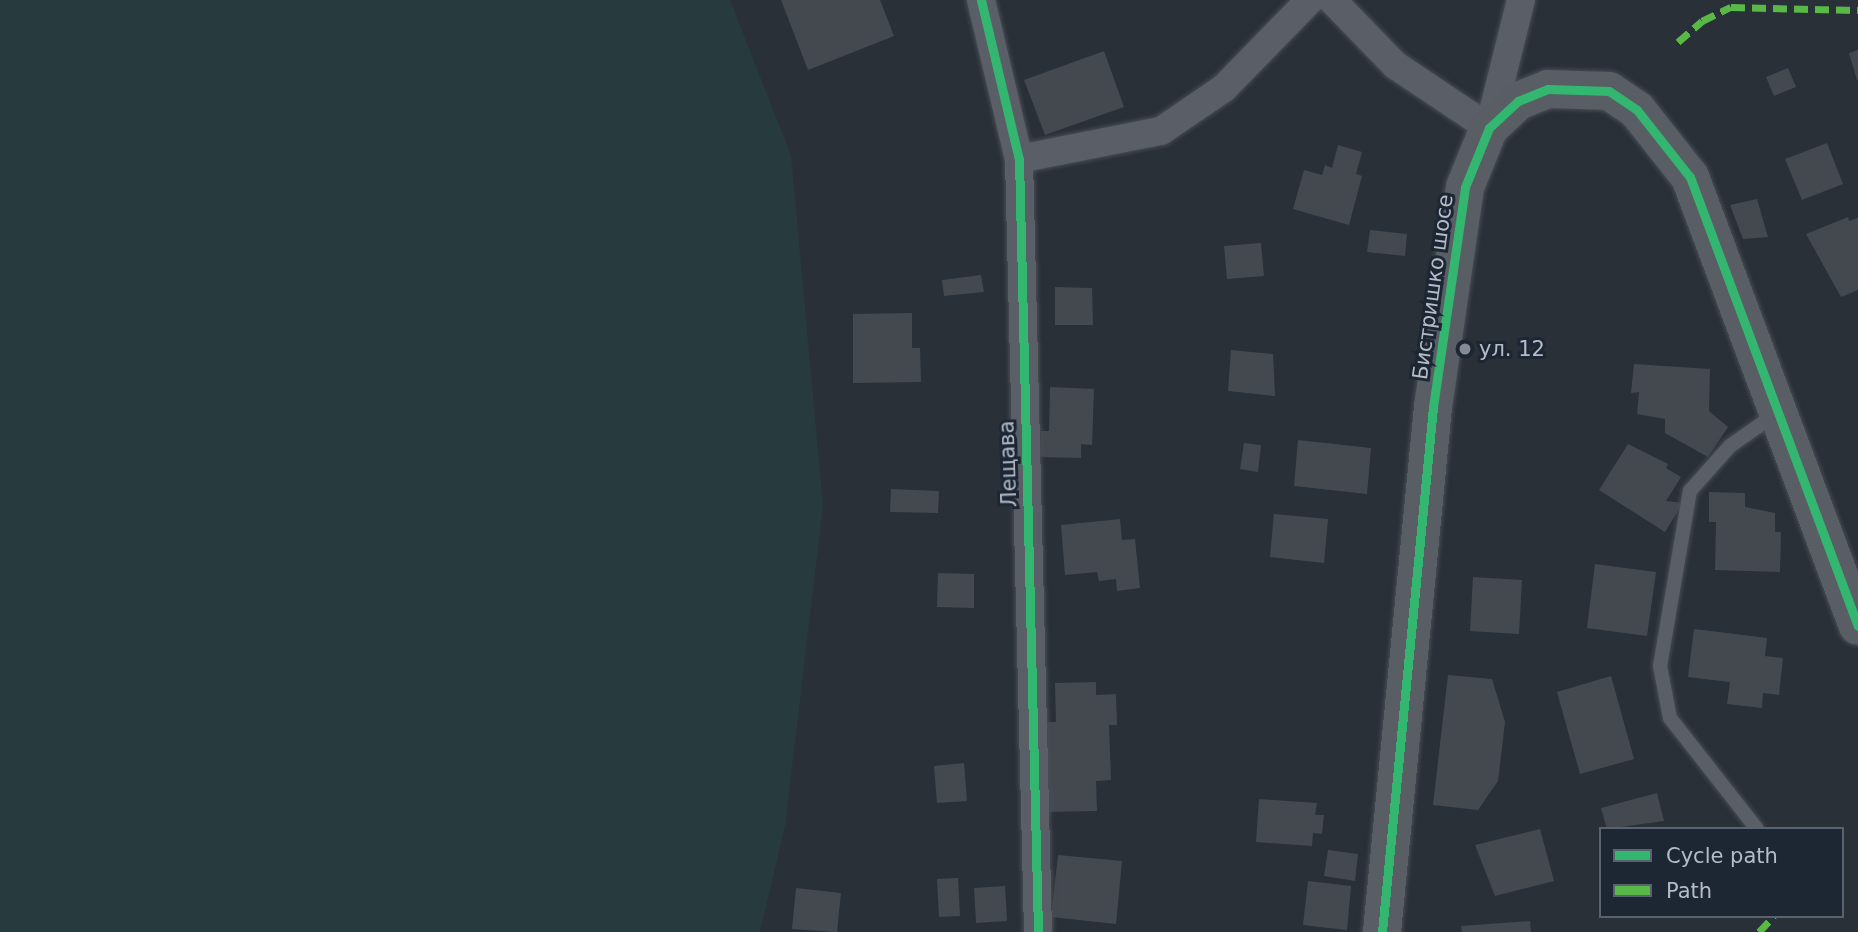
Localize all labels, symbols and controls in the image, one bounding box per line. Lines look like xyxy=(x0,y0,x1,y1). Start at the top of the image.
street label: Бистришко шосе xyxy=(1408,193,1458,381)
place label: ул. 12 xyxy=(1479,336,1545,362)
marker: ул. 12 xyxy=(1457,341,1473,357)
street label: Лещава xyxy=(994,420,1022,508)
legend xyxy=(1599,827,1844,918)
text: Cycle path xyxy=(1666,844,1778,868)
text: Path xyxy=(1666,879,1712,903)

